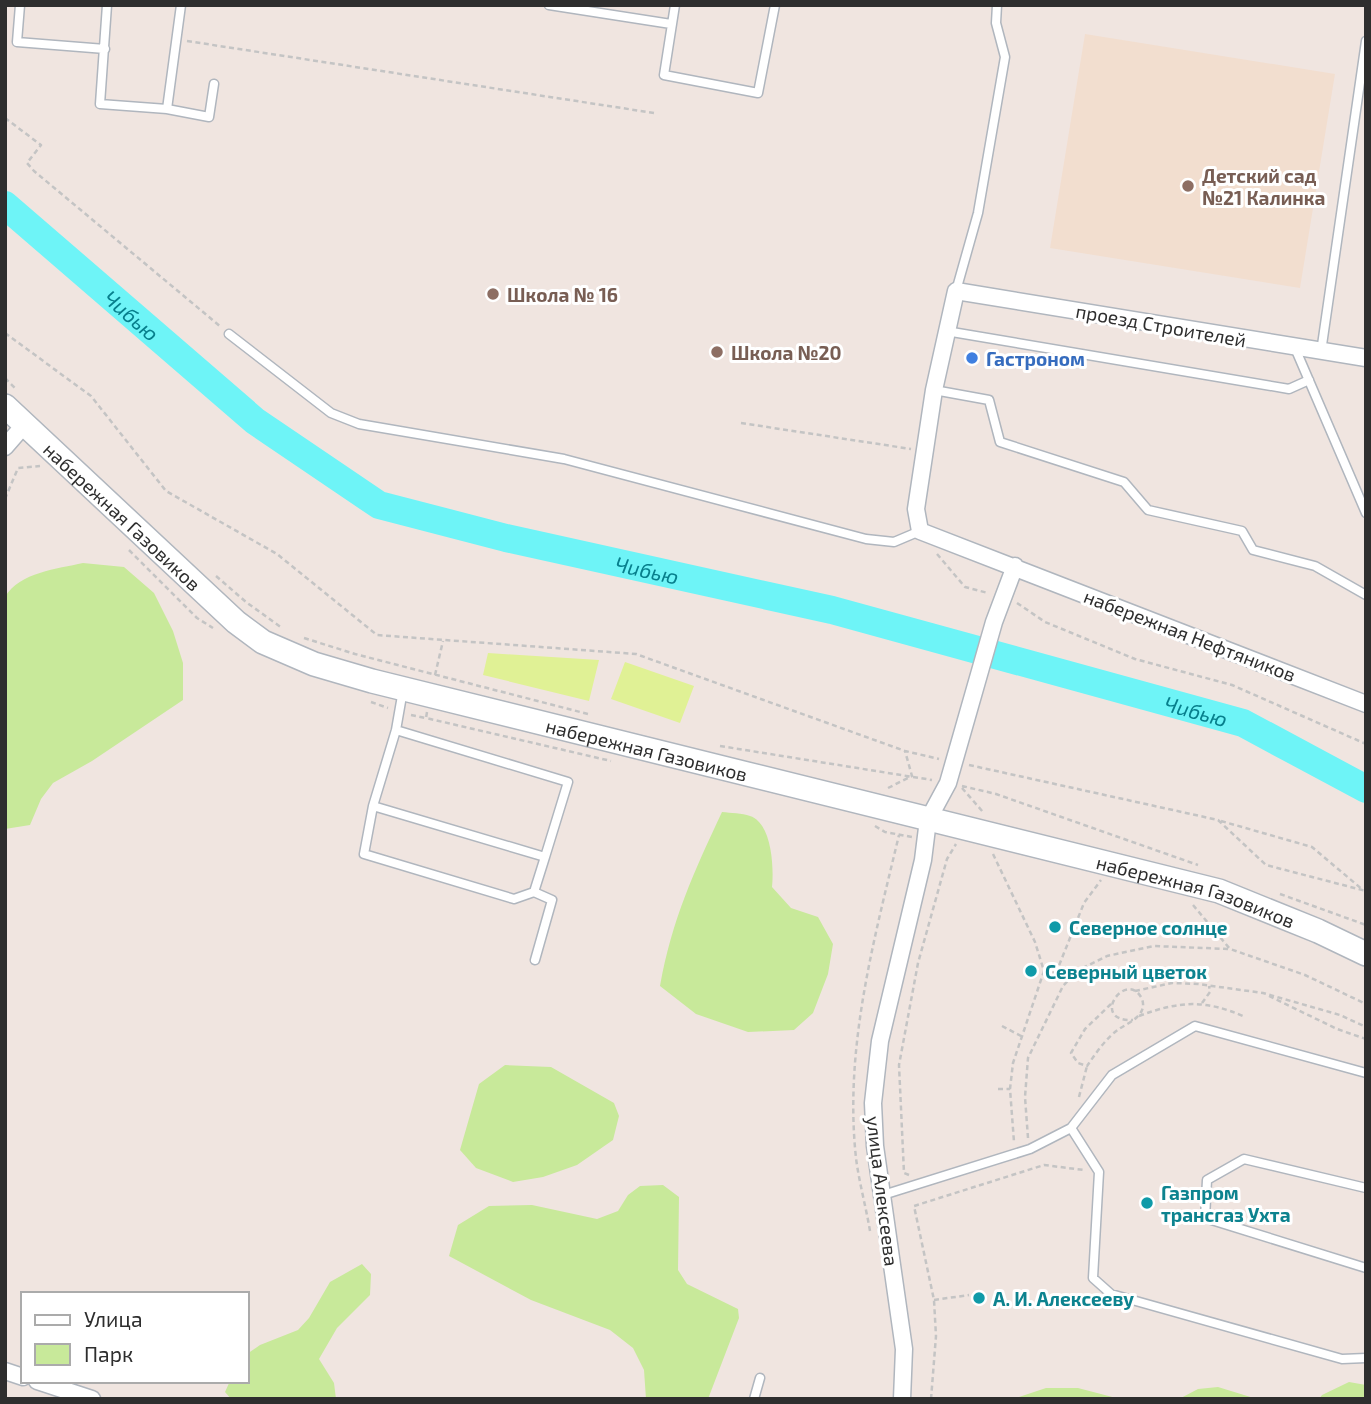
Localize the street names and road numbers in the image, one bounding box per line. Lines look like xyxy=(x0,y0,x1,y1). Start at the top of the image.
street label: проезд Строителей xyxy=(1074,299,1248,351)
street label: набережная Газовиков xyxy=(39,437,206,595)
street label: набережная Нефтяников xyxy=(1081,584,1299,686)
street label: набережная Газовиков xyxy=(544,713,750,785)
street label: набережная Газовиков xyxy=(1094,850,1298,932)
street label: улица Алексеева xyxy=(861,1115,904,1267)

